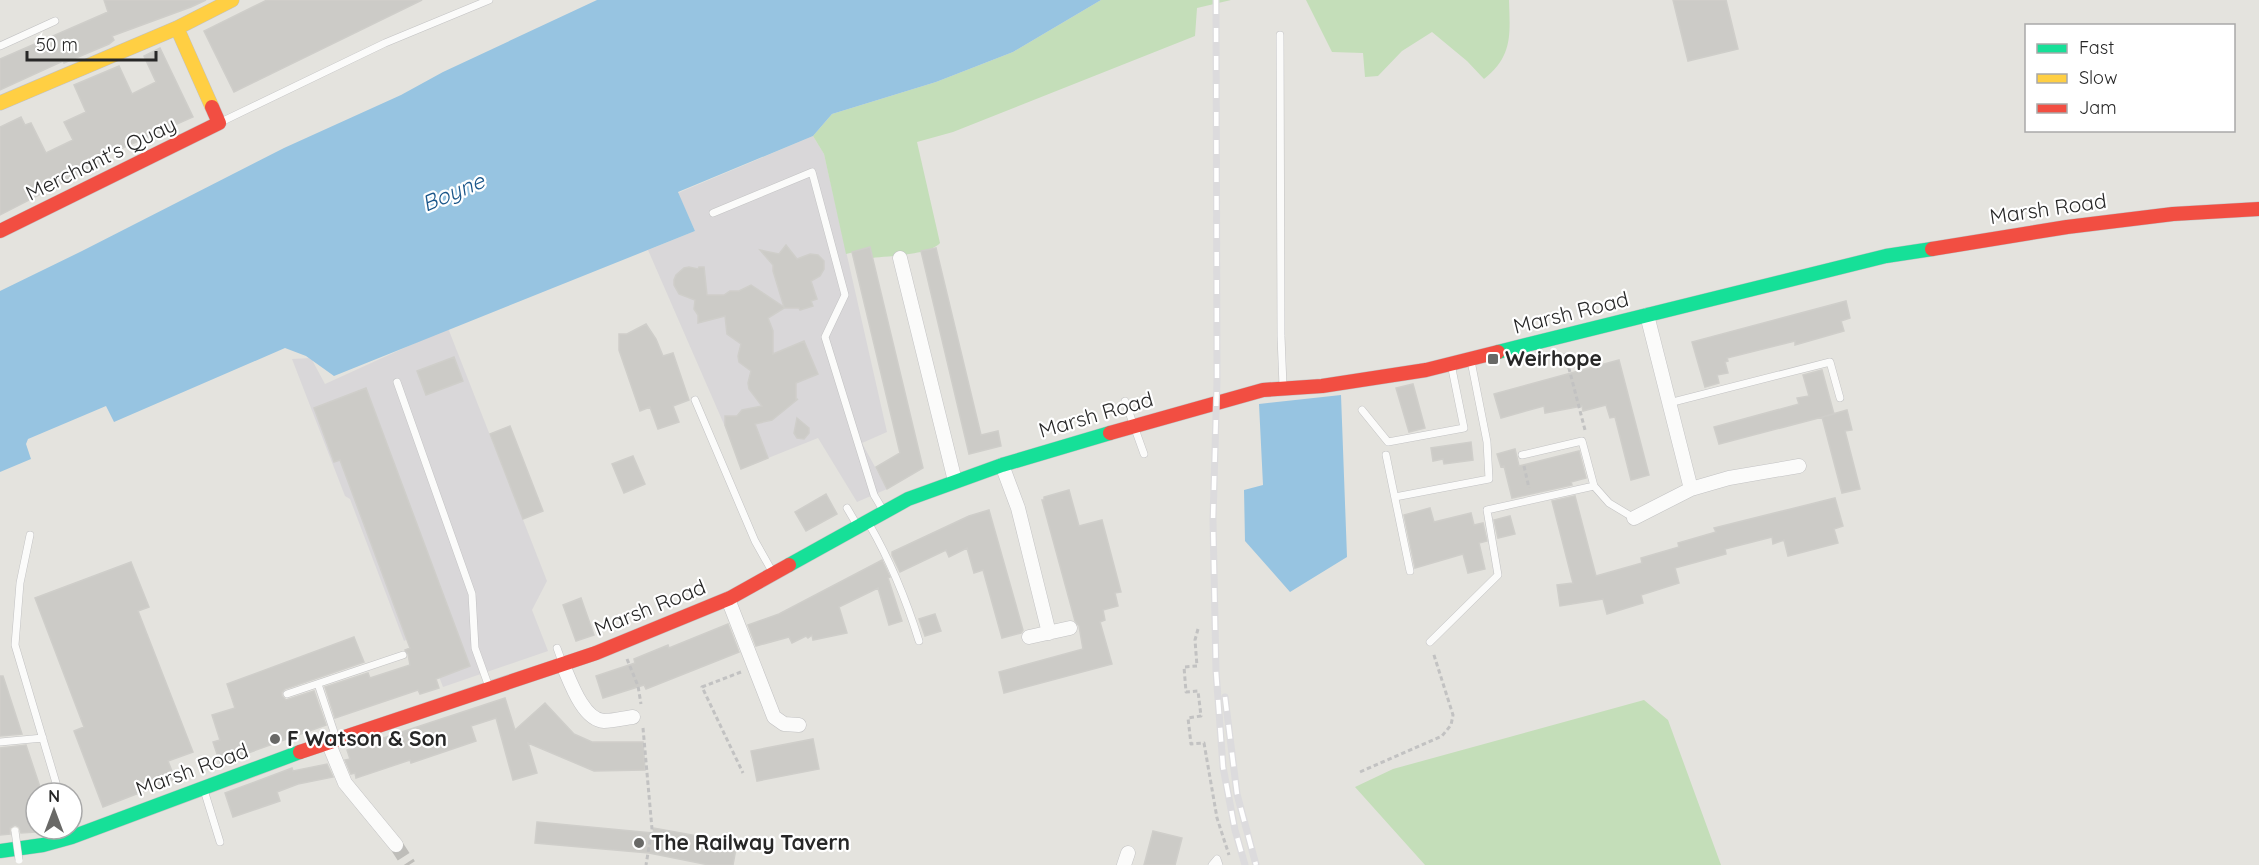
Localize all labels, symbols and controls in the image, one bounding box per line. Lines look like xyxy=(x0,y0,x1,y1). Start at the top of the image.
scale bar xyxy=(27,24,156,62)
legend xyxy=(2025,24,2235,132)
text: 50 m xyxy=(36,33,78,56)
text: Fast xyxy=(2079,36,2114,59)
text: Slow xyxy=(2079,66,2117,89)
text: Jam xyxy=(2079,96,2117,119)
street label: Merchant's Quay xyxy=(21,110,180,206)
water label: Boyne xyxy=(418,166,490,218)
street label: Marsh Road xyxy=(1988,187,2108,229)
street label: Marsh Road xyxy=(1510,285,1631,339)
place label: Weirhope xyxy=(1505,345,1602,371)
marker: Weirhope xyxy=(1486,352,1500,366)
street label: Marsh Road xyxy=(1036,385,1156,443)
street label: Marsh Road xyxy=(590,573,709,641)
place label: F Watson & Son xyxy=(287,725,447,751)
marker: F Watson & Son xyxy=(268,732,282,746)
street label: Marsh Road xyxy=(132,737,251,801)
north arrow xyxy=(24,781,84,841)
text: N xyxy=(48,786,60,806)
place label: The Railway Tavern xyxy=(651,829,850,855)
marker: The Railway Tavern xyxy=(632,836,646,850)

